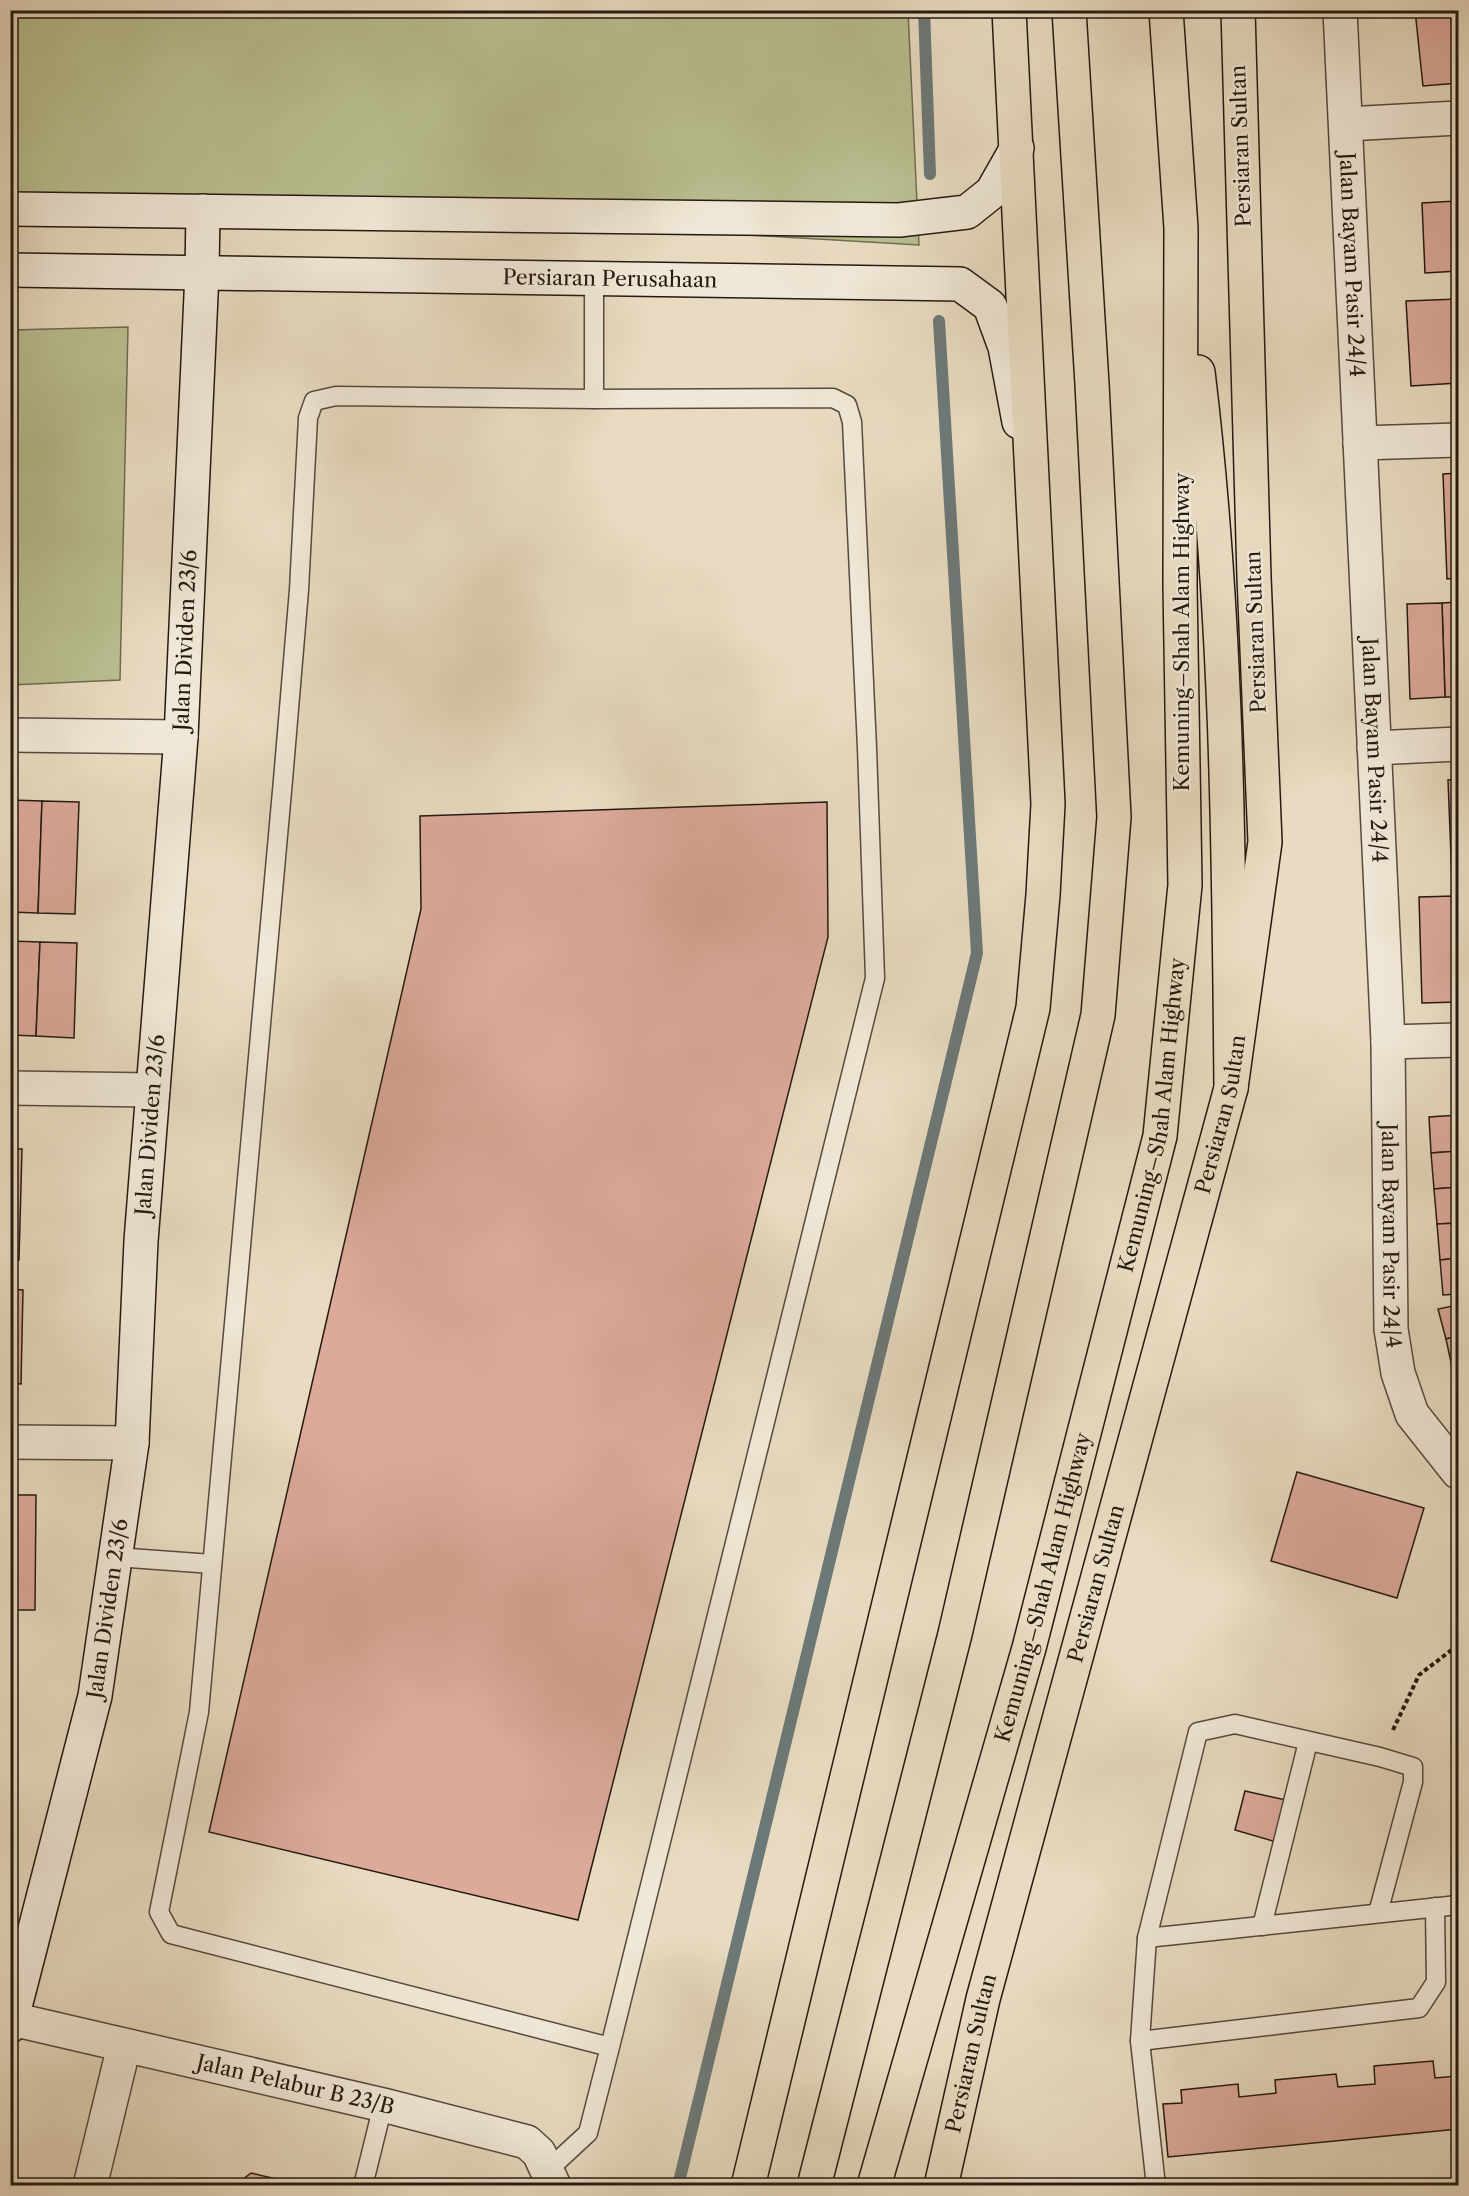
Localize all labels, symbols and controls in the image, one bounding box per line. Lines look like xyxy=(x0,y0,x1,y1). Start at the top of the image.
street label: Persiaran Sultan xyxy=(1225,64,1256,228)
street label: Jalan Bayam Pasir 24/4 xyxy=(1335,149,1370,378)
street label: Persiaran Perusahaan xyxy=(502,264,717,292)
street label: Kemuning–Shah Alam Highway xyxy=(1169,472,1194,792)
street label: Jalan Dividen 23/6 xyxy=(168,549,201,735)
street label: Persiaran Sultan xyxy=(1240,550,1271,714)
street label: Jalan Bayam Pasir 24/4 xyxy=(1357,634,1393,863)
street label: Kemuning–Shah Alam Highway xyxy=(1113,956,1190,1275)
street label: Persiaran Sultan xyxy=(1190,1033,1250,1196)
street label: Jalan Dividen 23/6 xyxy=(130,1034,169,1219)
street label: Jalan Bayam Pasir 24/4 xyxy=(1377,1120,1407,1350)
street label: Kemuning–Shah Alam Highway xyxy=(989,1430,1096,1745)
street label: Persiaran Sultan xyxy=(1062,1502,1129,1665)
street label: Jalan Dividen 23/6 xyxy=(81,1517,133,1703)
street label: Persiaran Sultan xyxy=(940,1971,1001,2135)
street label: Jalan Pelabur B 23/B xyxy=(191,2049,397,2119)

